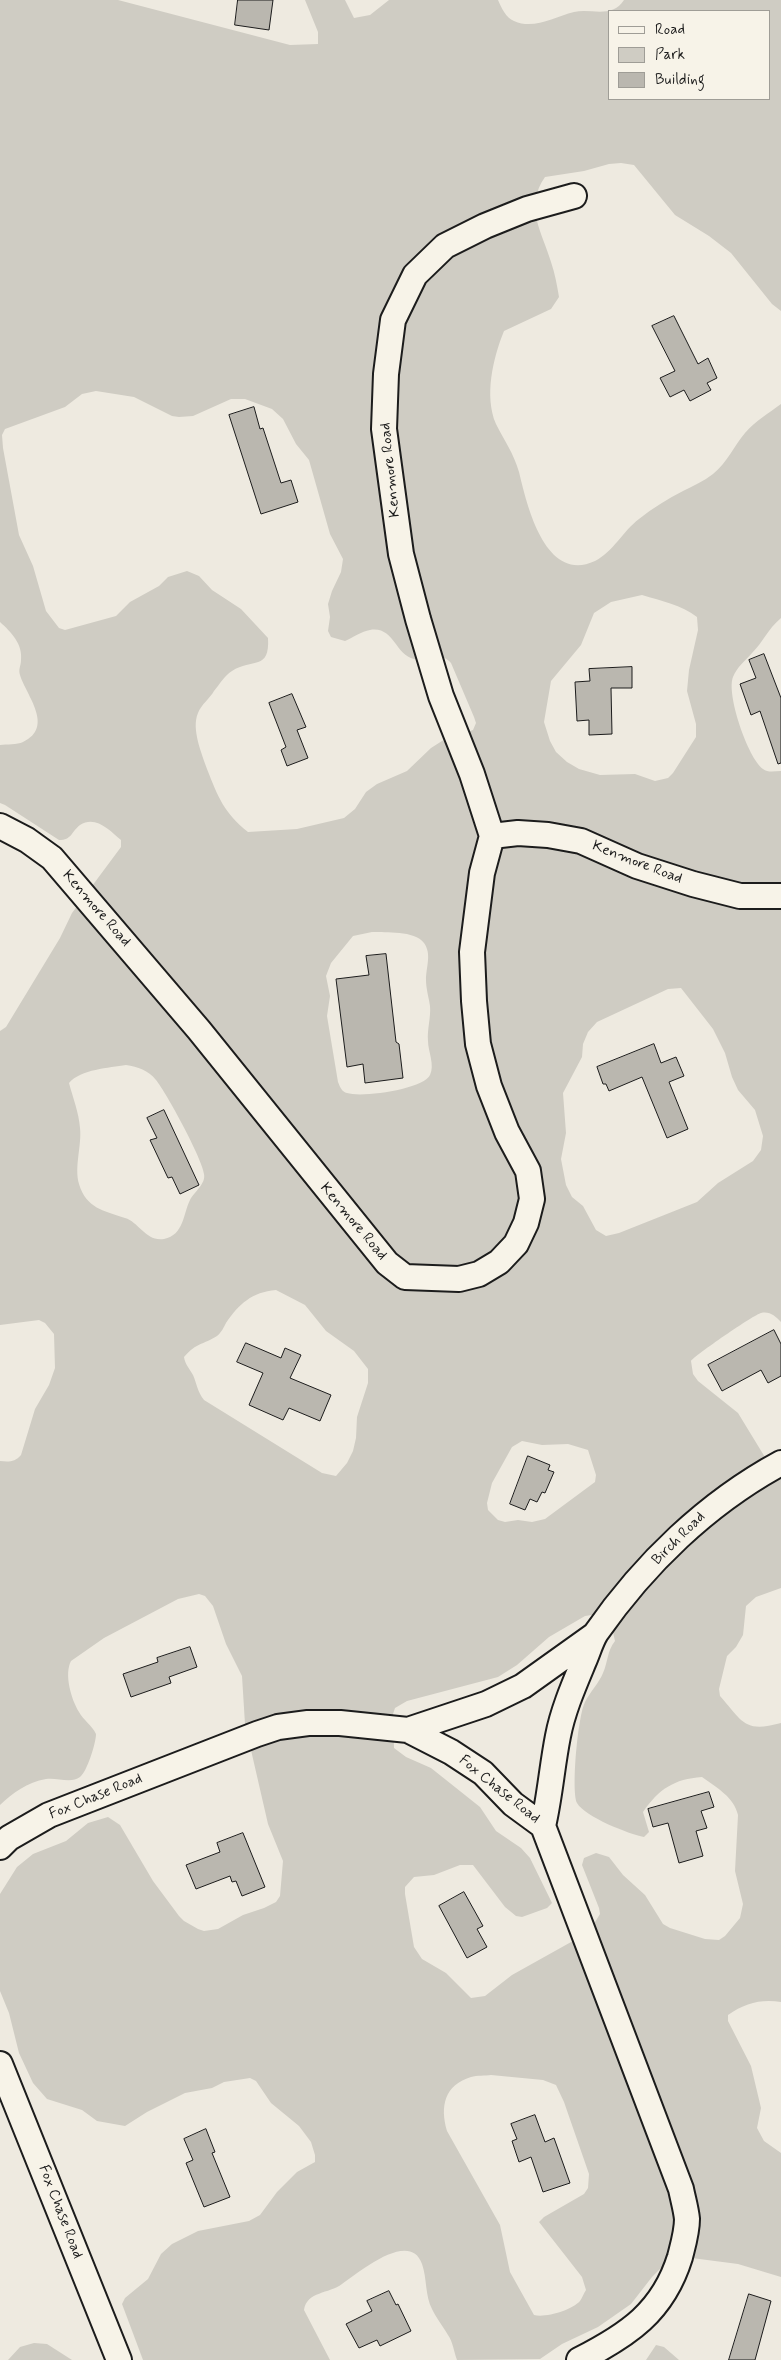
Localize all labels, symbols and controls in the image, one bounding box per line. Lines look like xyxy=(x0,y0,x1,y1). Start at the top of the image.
legend xyxy=(608,10,771,100)
text: Road xyxy=(655,20,685,40)
text: Park xyxy=(655,45,685,65)
text: Building xyxy=(655,70,705,90)
street label: Kenmore Road xyxy=(377,422,405,518)
street label: Kenmore Road xyxy=(589,838,685,888)
street label: Kenmore Road xyxy=(58,867,134,951)
street label: Kenmore Road xyxy=(315,1180,391,1264)
street label: Birch Road xyxy=(649,1509,709,1569)
street label: Fox Chase Road xyxy=(455,1752,543,1828)
street label: Fox Chase Road xyxy=(47,1770,145,1824)
street label: Fox Chase Road xyxy=(34,2163,86,2261)

